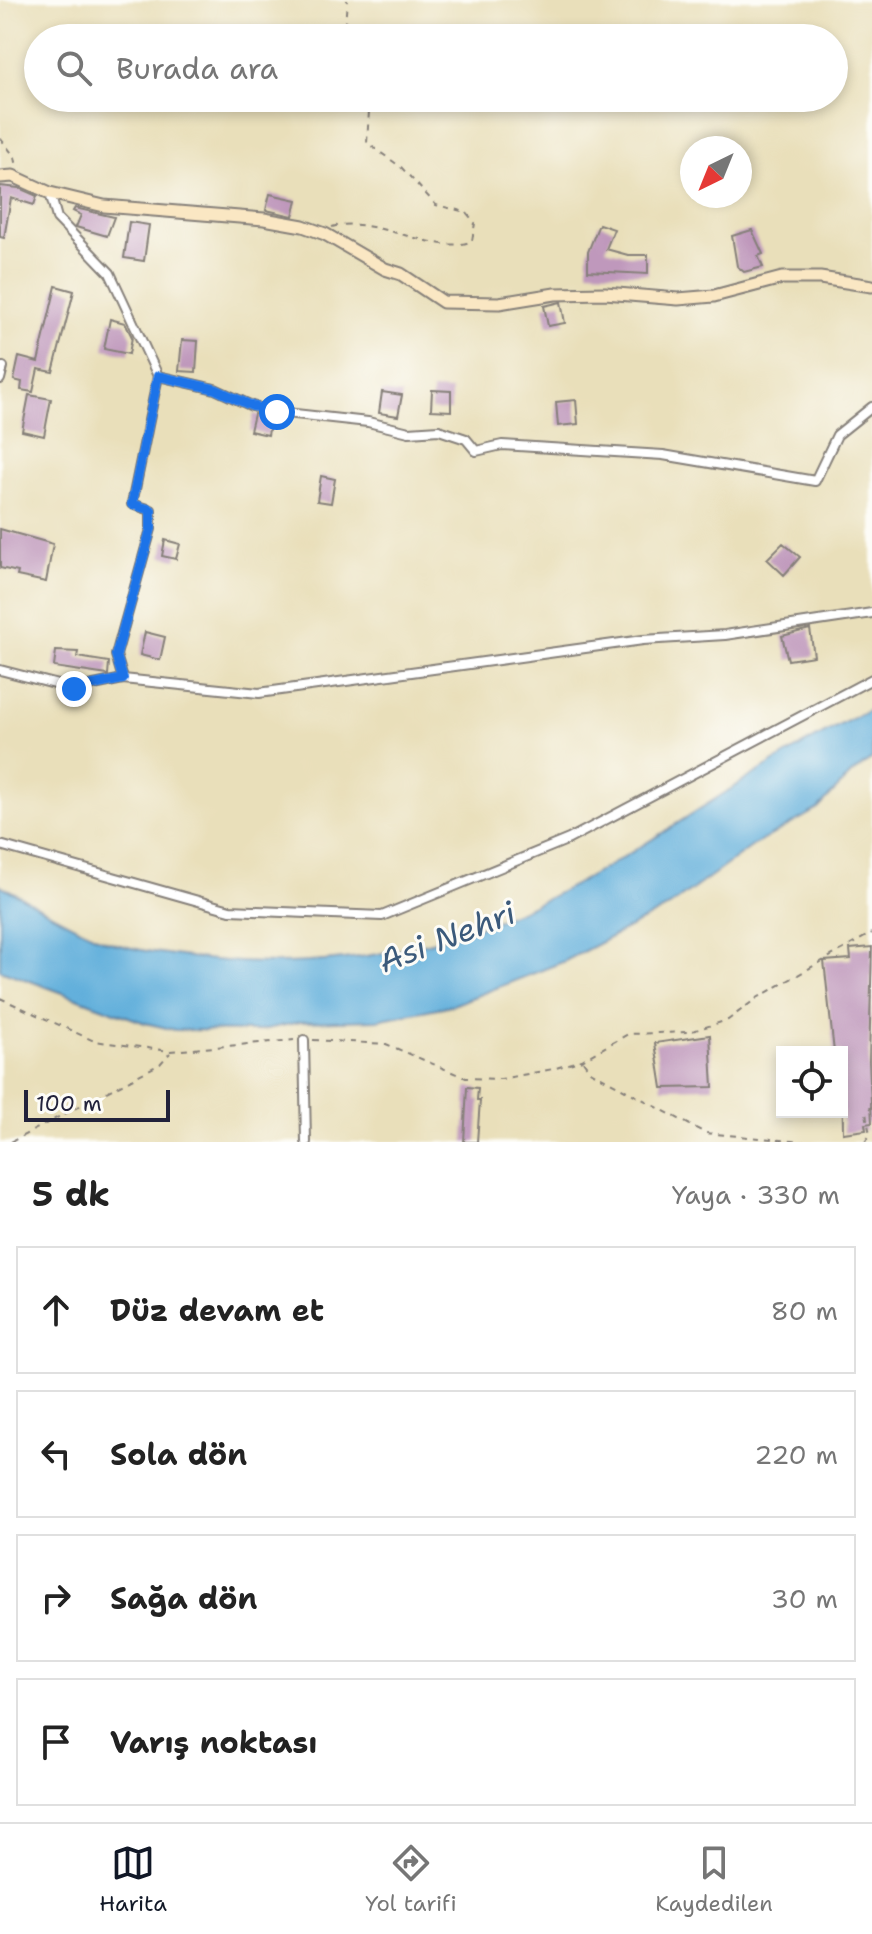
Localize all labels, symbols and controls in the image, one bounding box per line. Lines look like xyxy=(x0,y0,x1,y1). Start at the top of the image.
search box xyxy=(24,24,848,112)
icon: search xyxy=(52,46,96,90)
text: Burada ara xyxy=(116,48,278,89)
north arrow xyxy=(680,136,752,208)
route start xyxy=(259,394,295,430)
route end xyxy=(56,671,92,707)
water label: Asi Nehri xyxy=(372,890,522,982)
map controls xyxy=(776,1046,848,1118)
button: locate xyxy=(776,1046,848,1118)
scale bar xyxy=(24,1086,170,1122)
text: 100 m xyxy=(36,1089,102,1118)
text: 5 dk xyxy=(32,1171,110,1217)
text: Yaya · 330 m xyxy=(672,1177,840,1212)
icon: ahead xyxy=(34,1288,78,1332)
text: Düz devam et xyxy=(110,1290,324,1331)
text: 80 m xyxy=(771,1293,838,1328)
icon: left xyxy=(34,1432,78,1476)
text: Sola dön xyxy=(110,1434,247,1475)
text: 220 m xyxy=(754,1437,838,1472)
icon: right xyxy=(34,1576,78,1620)
text: Sağa dön xyxy=(110,1578,257,1619)
text: 30 m xyxy=(771,1581,838,1616)
icon: arrive xyxy=(34,1720,78,1764)
text: Varış noktası xyxy=(110,1722,317,1763)
tab: Harita xyxy=(99,1841,167,1918)
tab: Yol tarifi xyxy=(365,1841,457,1918)
tab: Kaydedilen xyxy=(655,1841,773,1918)

